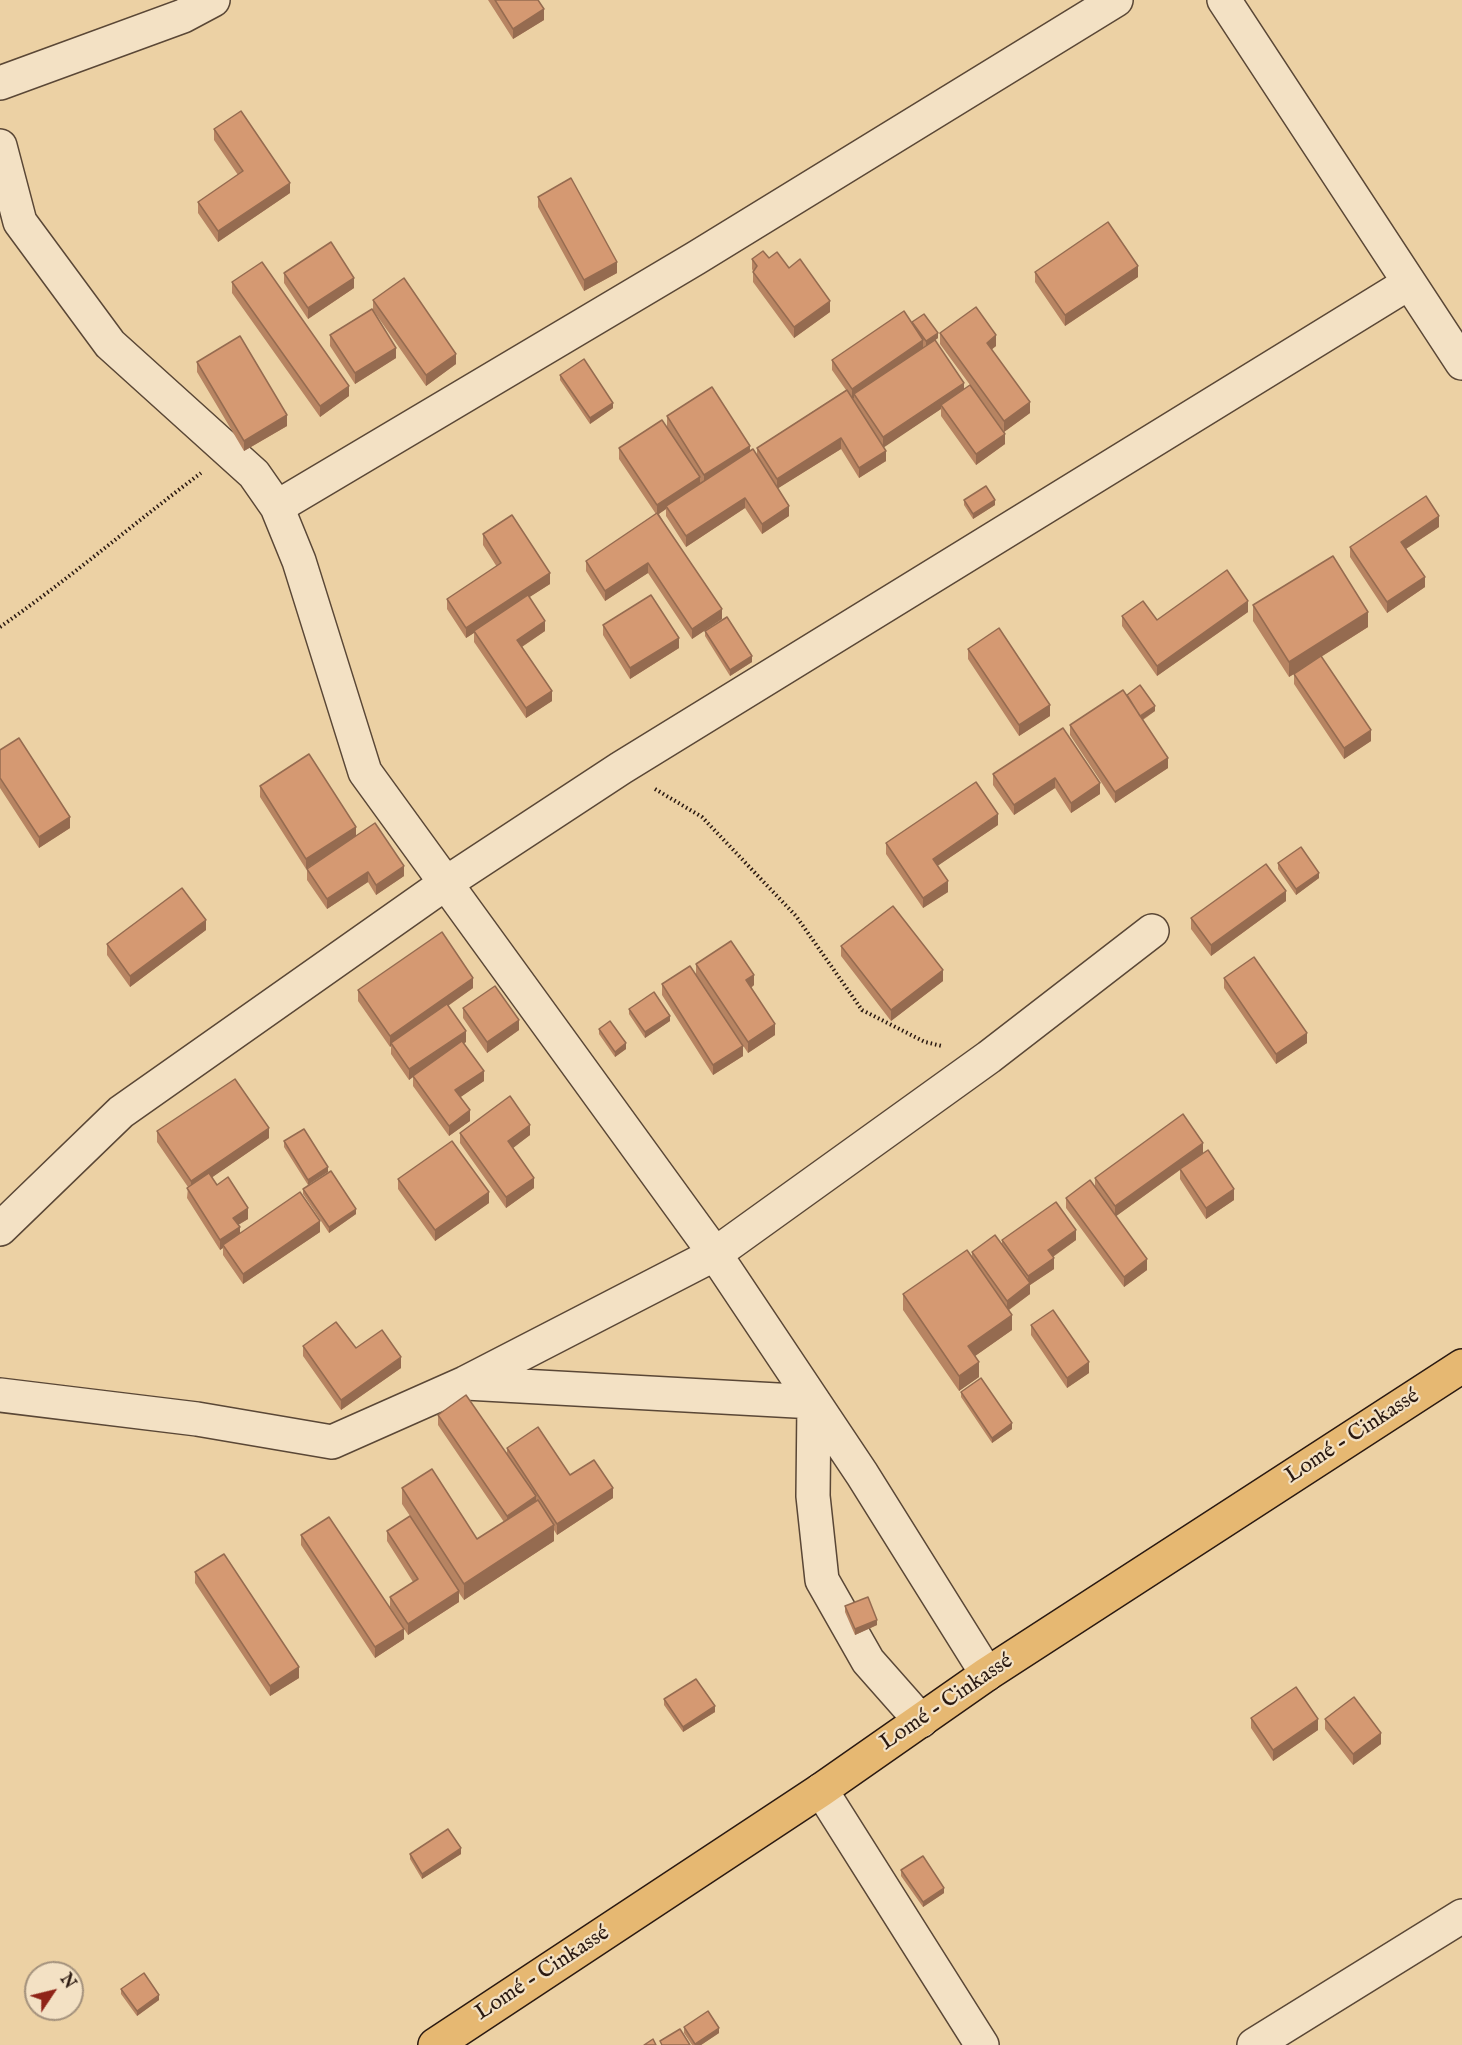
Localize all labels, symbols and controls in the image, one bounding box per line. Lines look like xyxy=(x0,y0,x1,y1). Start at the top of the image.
street label: Lomé - Cinkassé xyxy=(1281,1384,1425,1490)
street label: Lomé - Cinkassé xyxy=(876,1649,1018,1757)
street label: Lomé - Cinkassé xyxy=(471,1921,615,2027)
north arrow xyxy=(24,1961,84,2021)
text: N xyxy=(55,1970,79,1993)

